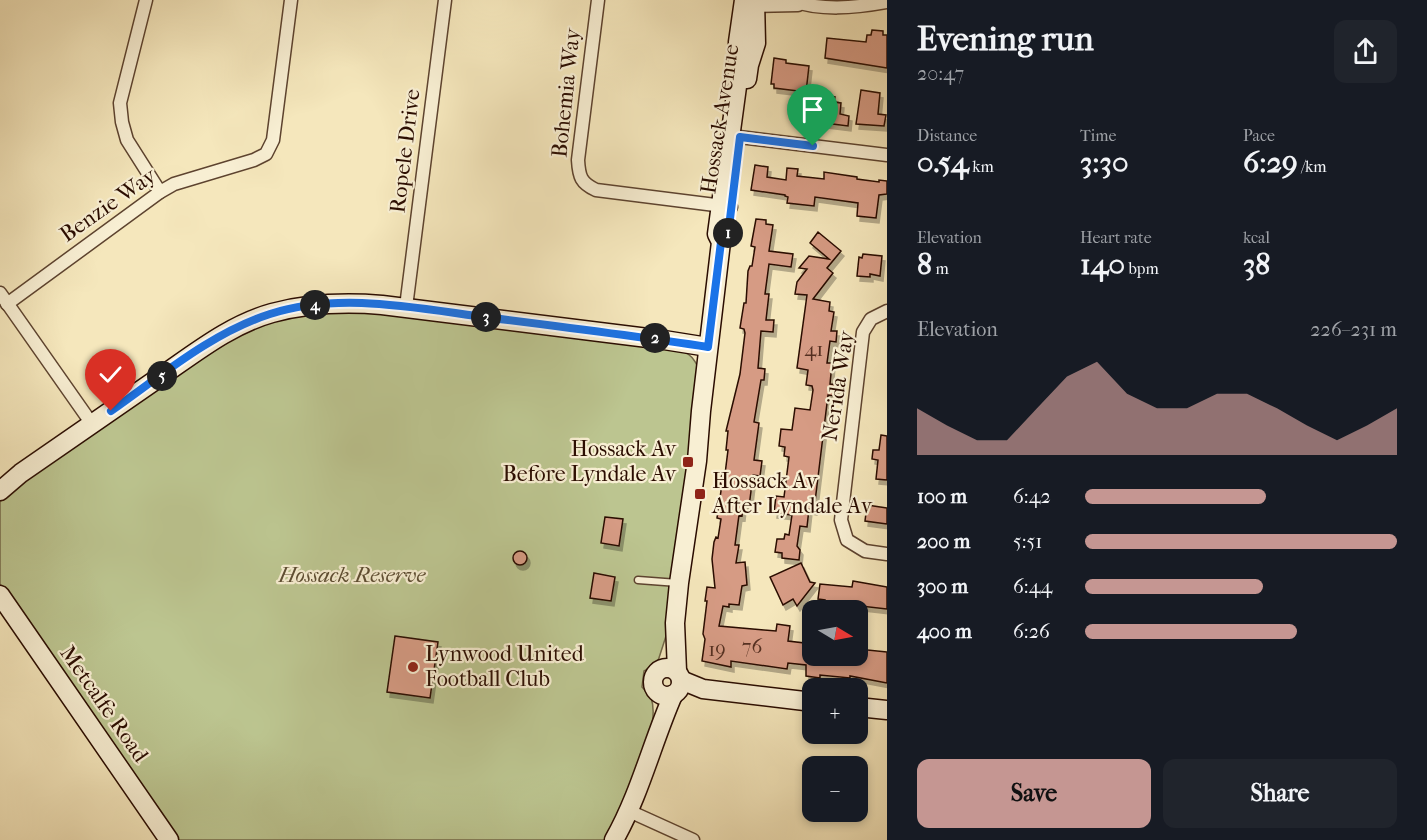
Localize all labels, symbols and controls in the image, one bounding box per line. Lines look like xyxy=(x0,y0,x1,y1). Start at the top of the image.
text: Evening run xyxy=(917,20,1094,59)
button: share xyxy=(1334,20,1397,83)
street label: Bohemia Way xyxy=(546,26,586,159)
street label: Hossack Avenue xyxy=(695,42,745,196)
text: 20:47 xyxy=(917,62,964,85)
pin xyxy=(787,84,838,146)
street label: Ropele Drive xyxy=(384,87,426,215)
icon: arrive xyxy=(796,93,829,126)
text: Distance xyxy=(917,126,977,145)
text: Time xyxy=(1080,126,1116,145)
text: Pace xyxy=(1243,126,1275,145)
text: 0.54 xyxy=(917,145,969,180)
text: 3:30 xyxy=(1080,145,1128,180)
text: 6:29 xyxy=(1243,145,1298,180)
text: km xyxy=(969,157,994,176)
text: /km xyxy=(1298,157,1327,176)
street label: Benzie Way xyxy=(55,162,162,248)
pin: 1 xyxy=(713,218,743,248)
text: 1 xyxy=(725,223,731,242)
text: Elevation xyxy=(917,228,982,247)
text: Heart rate xyxy=(1080,228,1152,247)
text: kcal xyxy=(1243,228,1270,247)
text: 8 xyxy=(917,247,932,282)
text: 140 xyxy=(1080,247,1125,282)
text: 38 xyxy=(1243,247,1270,282)
text: m xyxy=(932,259,949,278)
text: bpm xyxy=(1125,259,1159,278)
pin: 4 xyxy=(300,290,330,320)
text: 4 xyxy=(310,295,320,314)
pin: 3 xyxy=(471,302,501,332)
text: 3 xyxy=(483,307,489,326)
text: Elevation xyxy=(917,318,998,341)
text: 226–231 m xyxy=(1310,318,1397,341)
pin: 2 xyxy=(640,323,670,353)
text: 2 xyxy=(651,328,659,347)
street label: Nerida Way xyxy=(816,328,860,443)
house number: 41 xyxy=(805,338,823,361)
pin xyxy=(85,349,136,411)
icon: check xyxy=(94,358,127,391)
pin: 5 xyxy=(147,361,177,391)
text: 5 xyxy=(159,366,165,385)
place label: Hossack Av Before Lyndale Av xyxy=(503,436,677,487)
marker: Hossack Av Before Lyndale Av xyxy=(681,455,695,469)
place label: Hossack Av After Lyndale Av xyxy=(711,468,873,519)
text: 100 m xyxy=(917,485,967,508)
text: 6:42 xyxy=(1013,485,1051,508)
marker: Hossack Av After Lyndale Av xyxy=(693,487,707,501)
text: 200 m xyxy=(917,530,970,553)
text: 5:51 xyxy=(1013,530,1042,553)
park label: Hossack Reserve xyxy=(278,562,426,588)
text: 300 m xyxy=(917,575,968,598)
text: 6:44 xyxy=(1013,575,1052,598)
north arrow xyxy=(802,600,868,666)
map controls xyxy=(802,600,868,822)
text: 400 m xyxy=(917,620,972,643)
text: 6:26 xyxy=(1013,620,1050,643)
house number: 76 xyxy=(742,635,762,658)
house number: 19 xyxy=(708,638,726,661)
street label: Metcalfe Road xyxy=(54,641,154,768)
place label: Lynwood United Football Club xyxy=(425,641,585,692)
marker: Lynwood United Football Club xyxy=(406,660,420,674)
button: + xyxy=(802,678,868,744)
button: − xyxy=(802,756,868,822)
button: Save xyxy=(917,759,1151,828)
button: Share xyxy=(1163,759,1397,828)

